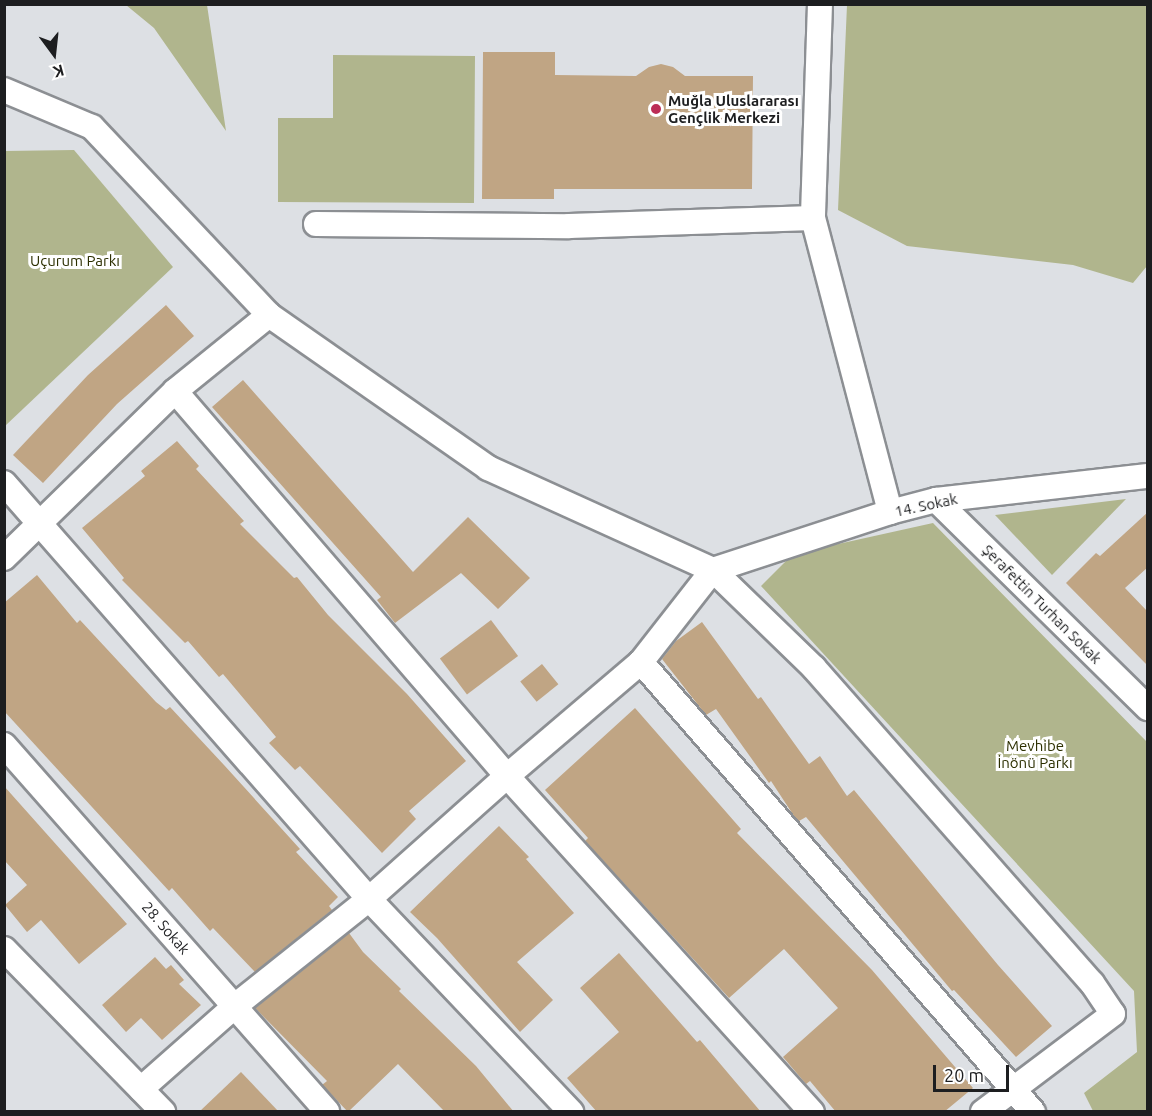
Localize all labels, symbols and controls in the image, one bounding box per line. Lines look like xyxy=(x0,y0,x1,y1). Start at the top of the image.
north arrow xyxy=(24,24,84,84)
text: K xyxy=(51,61,66,81)
place label: Muğla Uluslararası Gençlik Merkezi xyxy=(668,91,799,126)
marker: Muğla Uluslararası Gençlik Merkezi xyxy=(649,102,663,116)
park label: Uçurum Parkı xyxy=(30,252,120,270)
street label: 14. Sokak xyxy=(893,490,959,520)
street label: Şerafettin Turhan Sokak xyxy=(979,541,1105,667)
park label: Mevhibe İnönü Parkı xyxy=(997,736,1073,771)
street label: 28. Sokak xyxy=(138,898,194,958)
scale bar xyxy=(936,1053,1012,1091)
text: 20 m xyxy=(944,1065,984,1085)

